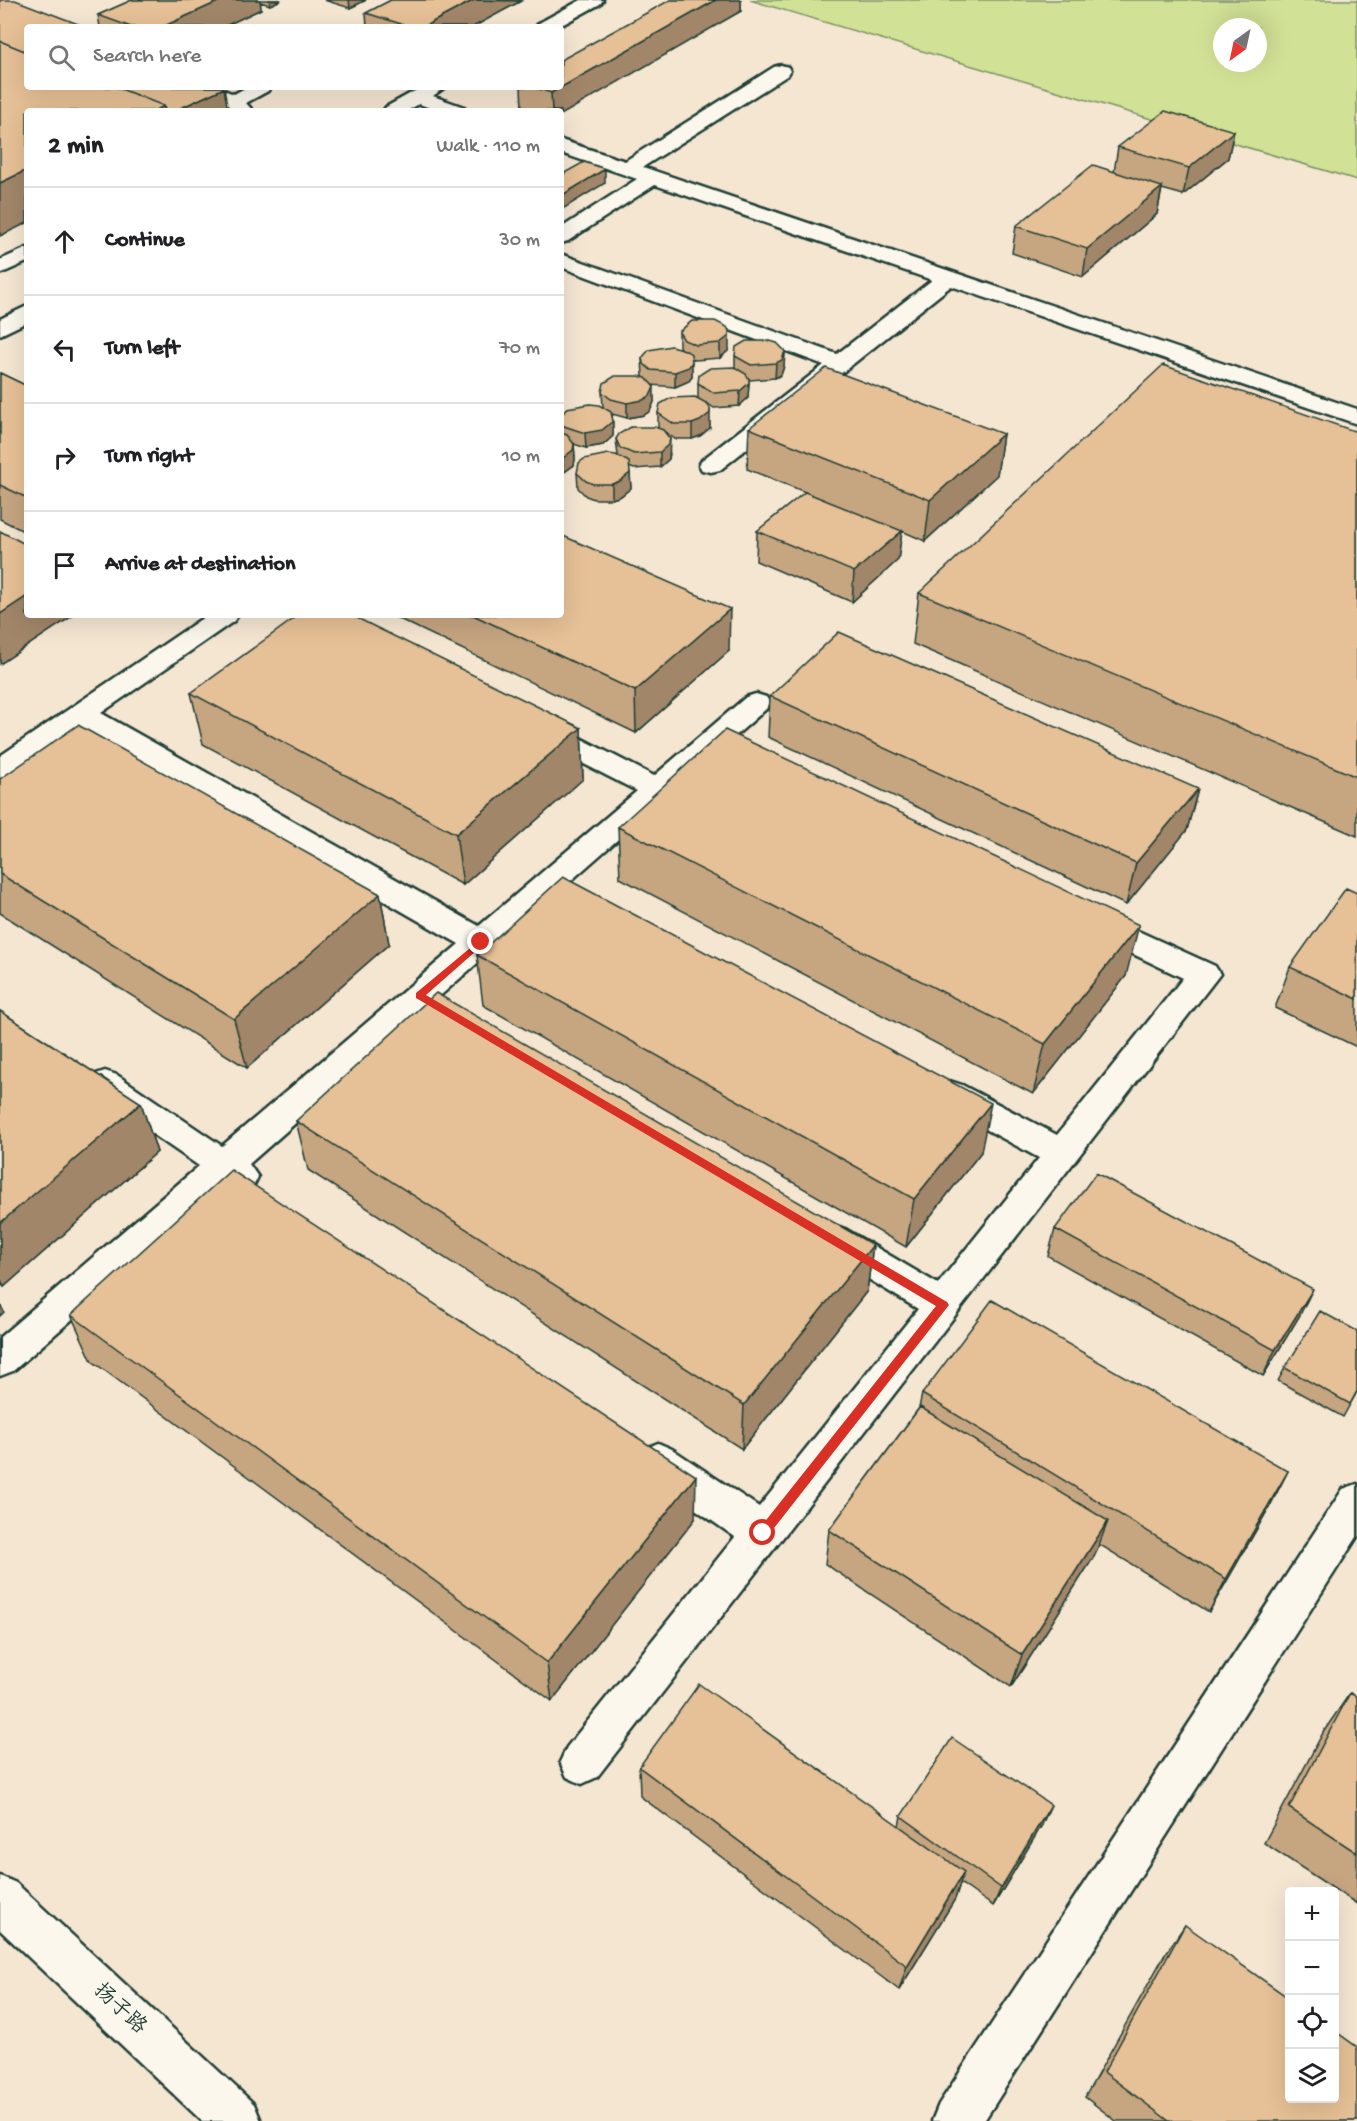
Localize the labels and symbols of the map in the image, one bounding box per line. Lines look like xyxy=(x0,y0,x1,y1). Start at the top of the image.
north arrow xyxy=(1213,18,1267,72)
route end xyxy=(467,928,493,954)
route start xyxy=(749,1519,775,1545)
street label: 扬子路 xyxy=(87,1978,152,2041)

